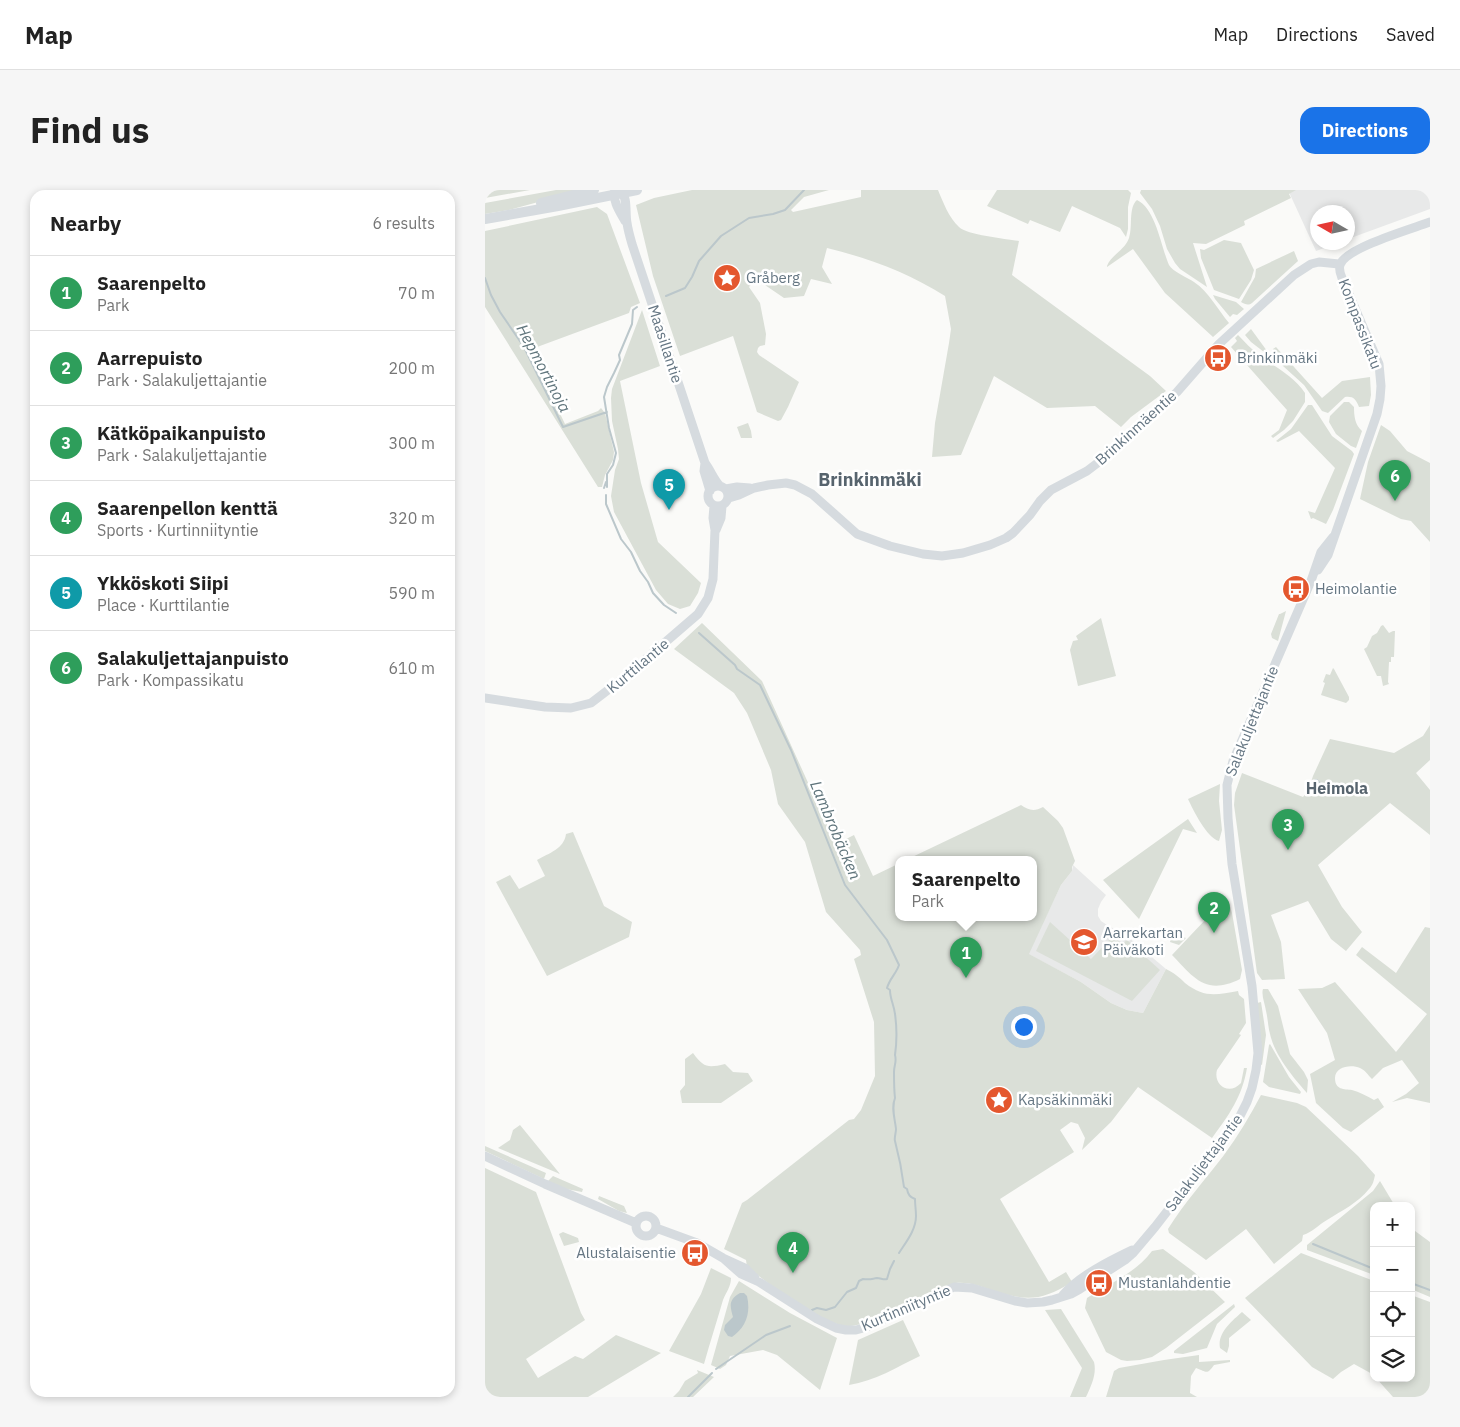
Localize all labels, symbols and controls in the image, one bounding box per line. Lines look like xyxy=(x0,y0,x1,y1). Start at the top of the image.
text: Map xyxy=(25,19,73,51)
text: Map xyxy=(1213,23,1248,46)
text: Directions xyxy=(1276,23,1358,46)
text: Saved xyxy=(1386,23,1435,46)
text: Find us xyxy=(30,107,149,153)
button: Directions xyxy=(1300,107,1430,154)
north arrow xyxy=(1310,205,1355,250)
text: Nearby xyxy=(50,209,121,237)
text: 6 results xyxy=(372,213,435,233)
place icon: Gråberg xyxy=(712,263,742,293)
place label: Gråberg xyxy=(746,268,800,287)
text: Saarenpelto xyxy=(97,271,206,295)
street label: Kompassikatu xyxy=(1335,276,1386,372)
text: 1 xyxy=(61,283,71,303)
text: 70 m xyxy=(398,283,435,303)
text: Park xyxy=(97,295,129,315)
street label: Maasillantie xyxy=(644,302,687,385)
water label: Hepmortinoja xyxy=(512,320,576,416)
bus stop icon: Brinkinmäki xyxy=(1203,343,1233,373)
text: Aarrepuisto xyxy=(97,346,202,370)
place label: Brinkinmäki xyxy=(1237,348,1318,367)
text: 2 xyxy=(61,358,71,378)
text: 200 m xyxy=(388,358,435,378)
text: Park · Salakuljettajantie xyxy=(97,370,267,390)
street label: Brinkinmäentie xyxy=(1091,386,1180,469)
text: Kätköpaikanpuisto xyxy=(97,421,266,445)
text: 3 xyxy=(61,433,71,453)
text: 300 m xyxy=(388,433,435,453)
text: Park · Salakuljettajantie xyxy=(97,445,267,465)
pin: 6 xyxy=(1379,460,1411,501)
district label: Brinkinmäki xyxy=(818,468,922,491)
pin: 5 xyxy=(653,469,685,510)
text: Saarenpellon kenttä xyxy=(97,496,278,520)
text: 4 xyxy=(61,508,71,528)
text: 320 m xyxy=(388,508,435,528)
text: Sports · Kurtinniityntie xyxy=(97,520,259,540)
text: Ykköskoti Siipi xyxy=(97,571,229,595)
bus stop icon: Heimolantie xyxy=(1281,574,1311,604)
place label: Heimolantie xyxy=(1315,579,1397,598)
text: 5 xyxy=(61,583,71,603)
text: 590 m xyxy=(388,583,435,603)
text: Place · Kurttilantie xyxy=(97,595,230,615)
street label: Kurttilantie xyxy=(603,634,673,697)
text: Salakuljettajanpuisto xyxy=(97,646,289,670)
text: 6 xyxy=(61,658,71,678)
text: 610 m xyxy=(388,658,435,678)
street label: Salakuljettajantie xyxy=(1221,663,1282,779)
text: Park · Kompassikatu xyxy=(97,670,244,690)
water label: Lambrobäcken xyxy=(806,777,866,883)
district label: Heimola xyxy=(1306,778,1368,798)
pin: 3 xyxy=(1272,809,1304,850)
popup xyxy=(895,856,1037,921)
text: Saarenpelto xyxy=(912,867,1020,891)
text: Park xyxy=(912,891,944,911)
pin: 2 xyxy=(1198,892,1230,933)
place label: Aarrekartan Päiväkoti xyxy=(1103,923,1183,959)
school or university icon: Aarrekartan Päiväkoti xyxy=(1069,927,1099,957)
pin: 1 xyxy=(950,937,982,978)
your location xyxy=(1011,1014,1037,1040)
place icon: Kapsäkinmäki xyxy=(984,1085,1014,1115)
place label: Kapsäkinmäki xyxy=(1018,1090,1112,1109)
street label: Salakuljettajantie xyxy=(1161,1110,1246,1215)
map controls xyxy=(1370,1202,1415,1382)
button: + xyxy=(1370,1202,1415,1247)
pin: 4 xyxy=(777,1232,809,1273)
bus stop icon: Alustalaisentie xyxy=(680,1238,710,1268)
place label: Alustalaisentie xyxy=(576,1243,676,1262)
button: − xyxy=(1370,1247,1415,1292)
bus stop icon: Mustanlahdentie xyxy=(1084,1268,1114,1298)
place label: Mustanlahdentie xyxy=(1118,1273,1231,1292)
street label: Kurtinniityntie xyxy=(858,1280,953,1335)
button: locate xyxy=(1370,1292,1415,1337)
button: layers xyxy=(1370,1337,1415,1382)

